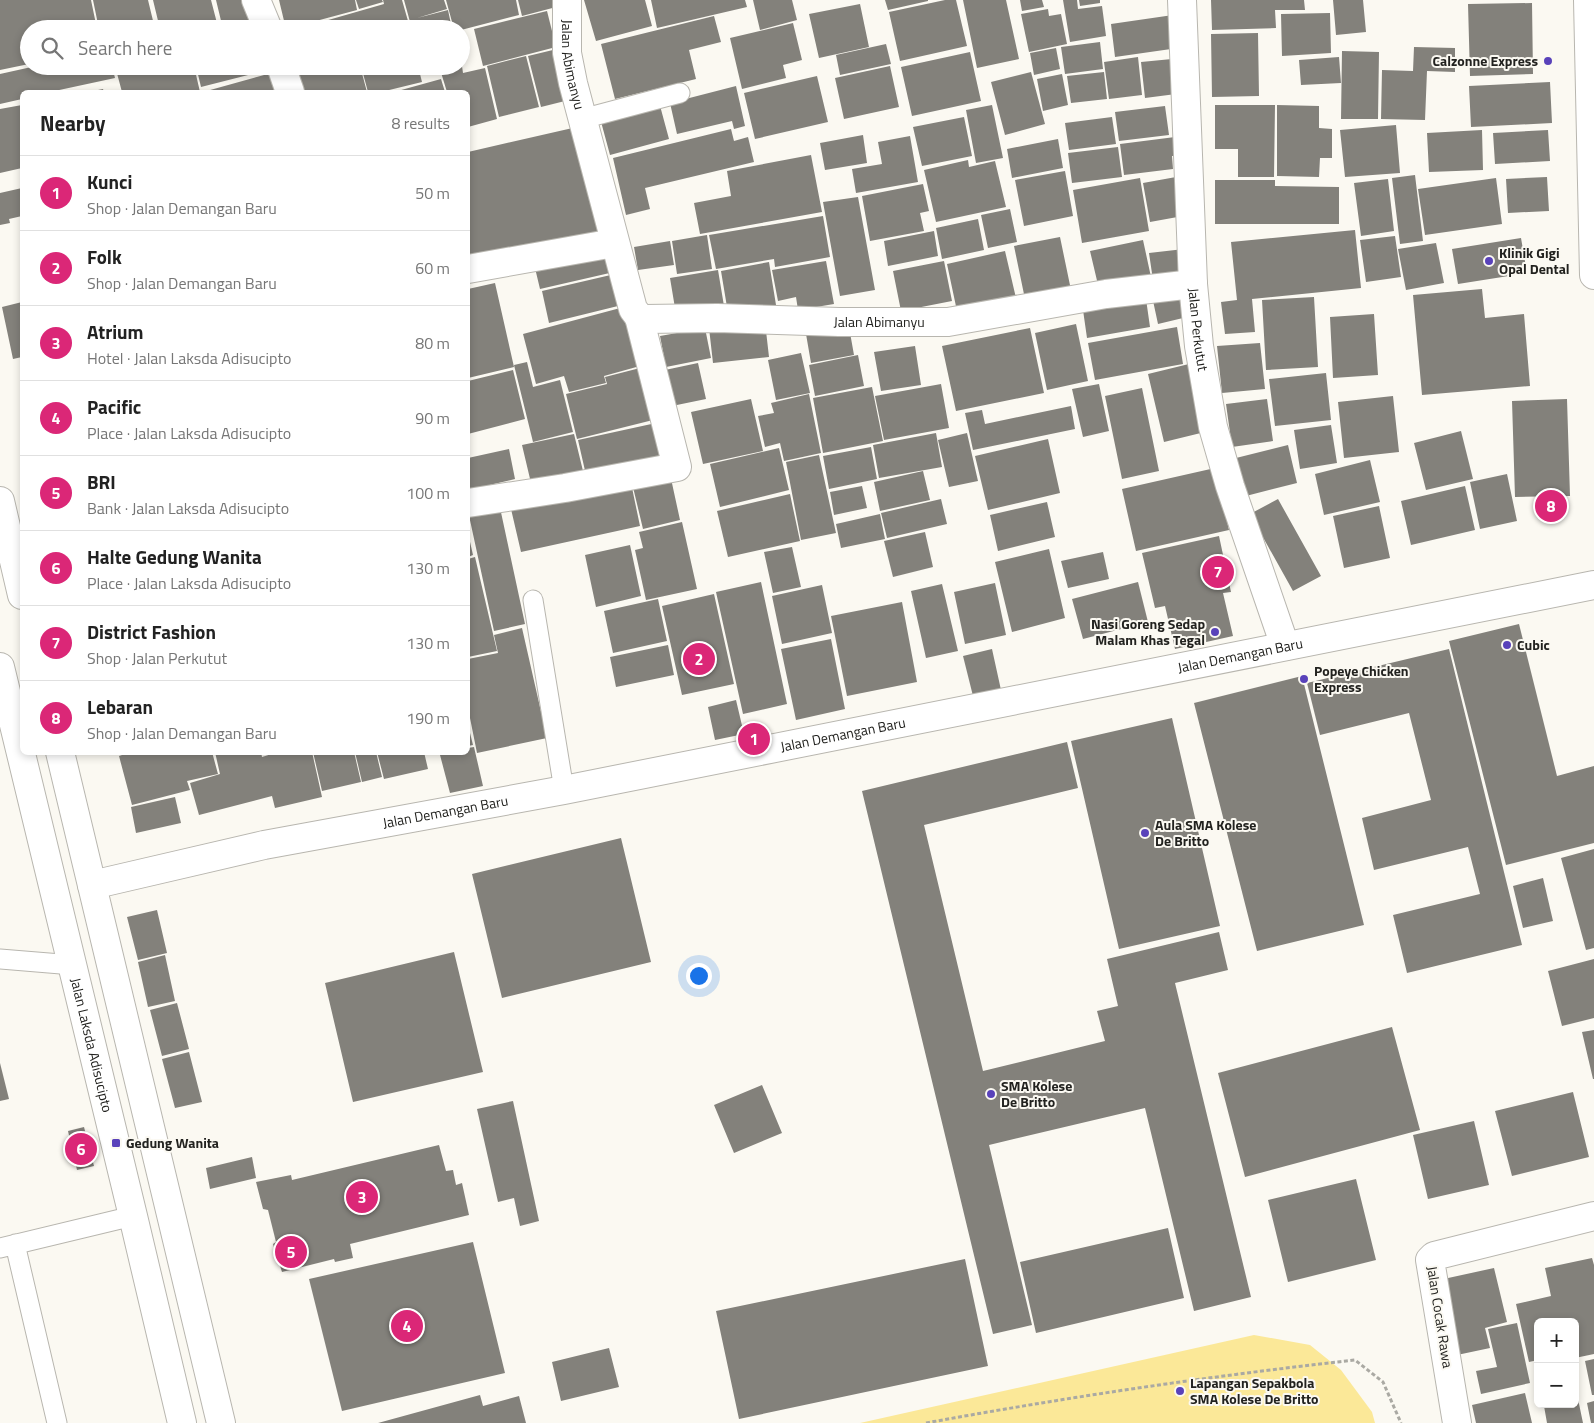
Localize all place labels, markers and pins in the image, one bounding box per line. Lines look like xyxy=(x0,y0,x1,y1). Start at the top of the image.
place label: Calzonne Express xyxy=(1432,50,1538,71)
marker: Calzonne Express xyxy=(1542,55,1554,67)
place label: Klinik Gigi Opal Dental xyxy=(1499,242,1570,279)
marker: Klinik Gigi Opal Dental xyxy=(1483,255,1495,267)
pin: 8 xyxy=(1535,487,1567,525)
pin: 7 xyxy=(1202,553,1234,591)
place label: Nasi Goreng Sedap Malam Khas Tegal xyxy=(1091,613,1205,650)
marker: Nasi Goreng Sedap Malam Khas Tegal xyxy=(1209,626,1221,638)
place label: Cubic xyxy=(1517,634,1550,655)
marker: Cubic xyxy=(1501,639,1513,651)
pin: 2 xyxy=(683,640,715,678)
place label: Popeye Chicken Express xyxy=(1314,660,1409,697)
marker: Popeye Chicken Express xyxy=(1298,673,1310,685)
pin: 1 xyxy=(738,720,770,758)
place label: Aula SMA Kolese De Britto xyxy=(1155,814,1257,851)
marker: Aula SMA Kolese De Britto xyxy=(1139,827,1151,839)
place label: SMA Kolese De Britto xyxy=(1001,1075,1072,1112)
marker: SMA Kolese De Britto xyxy=(985,1088,997,1100)
pin: 6 xyxy=(65,1130,97,1168)
place label: Gedung Wanita xyxy=(126,1132,219,1153)
marker: Gedung Wanita xyxy=(110,1137,122,1149)
pin: 3 xyxy=(346,1178,378,1216)
pin: 5 xyxy=(275,1233,307,1271)
pin: 4 xyxy=(391,1307,423,1345)
place label: Lapangan Sepakbola SMA Kolese De Britto xyxy=(1190,1372,1319,1409)
marker: Lapangan Sepakbola SMA Kolese De Britto xyxy=(1174,1385,1186,1397)

